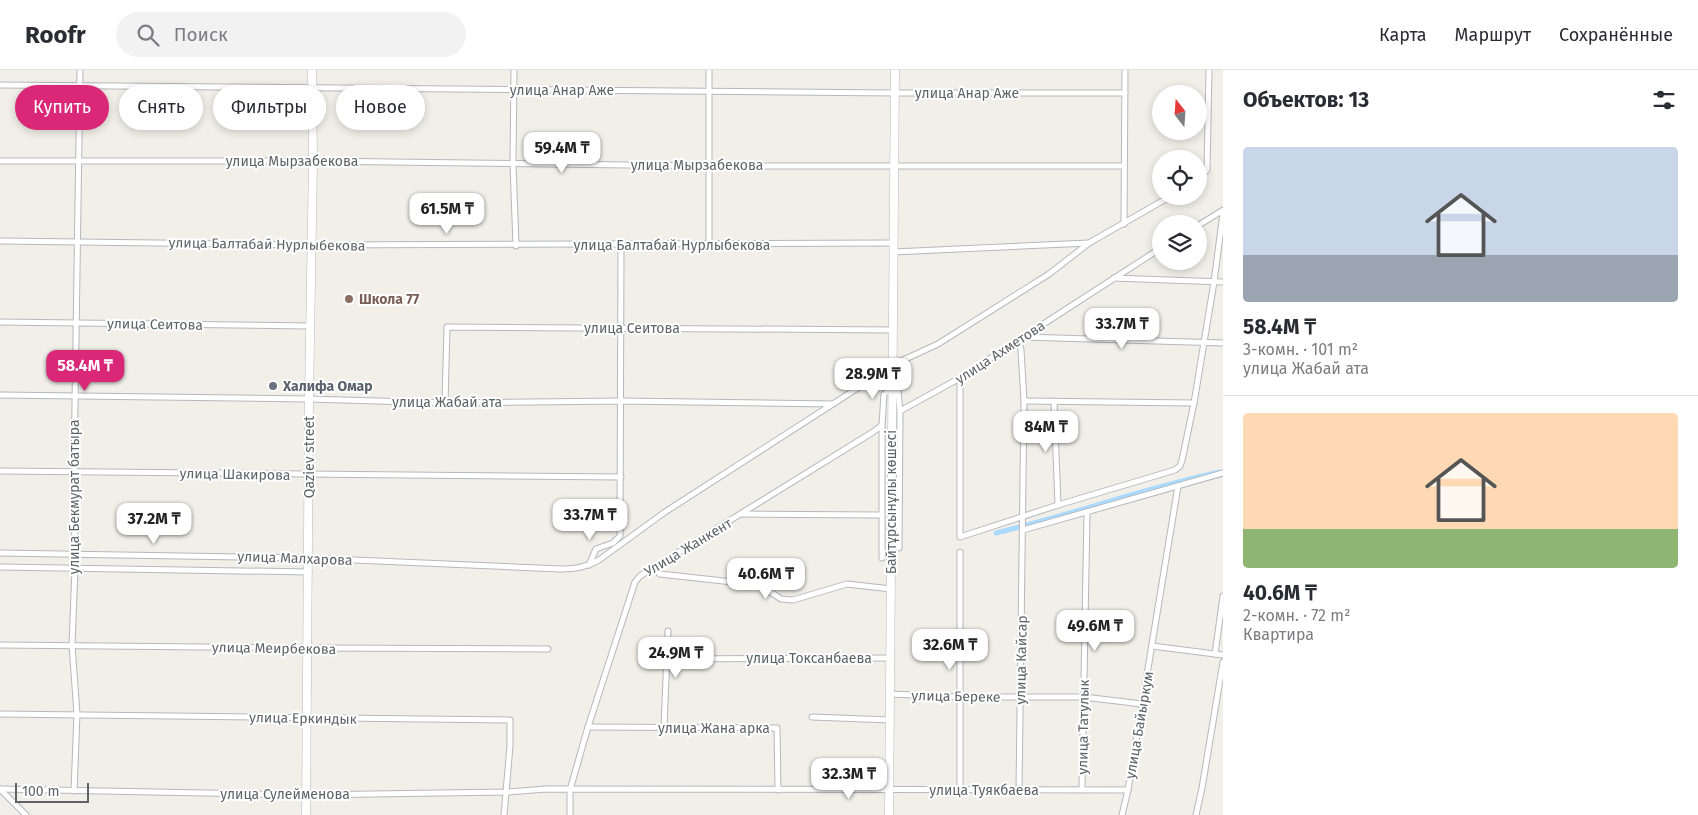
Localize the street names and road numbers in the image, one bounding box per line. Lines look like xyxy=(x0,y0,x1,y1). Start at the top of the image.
street label: улица Анар Аже xyxy=(510,82,614,99)
street label: улица Анар Аже xyxy=(915,85,1019,102)
street label: улица Мырзабекова xyxy=(226,153,358,170)
street label: улица Мырзабекова xyxy=(631,157,763,174)
street label: улица Балтабай Нурлыбекова xyxy=(168,234,366,255)
street label: улица Балтабай Нурлыбекова xyxy=(574,237,770,254)
street label: улица Сеитова xyxy=(107,315,203,334)
street label: улица Ахметова xyxy=(952,317,1048,388)
street label: улица Сеитова xyxy=(584,320,680,337)
street label: улица Жабай ата xyxy=(392,394,502,411)
street label: Qaziev street xyxy=(301,415,318,498)
street label: улица Бекмурат батыра xyxy=(66,419,83,575)
street label: Байтұрсынұлы көшесі xyxy=(883,430,900,574)
street label: улица Шакирова xyxy=(179,465,291,484)
street label: Улица Жанкент xyxy=(641,514,736,580)
street label: улица Малхарова xyxy=(237,548,353,569)
street label: улица Кайсар xyxy=(1012,615,1031,705)
street label: улица Меирбекова xyxy=(212,639,336,658)
street label: улица Токсанбаева xyxy=(746,650,872,667)
street label: улица Байыркум xyxy=(1122,670,1157,780)
street label: улица Татулык xyxy=(1074,679,1093,775)
street label: улица Береке xyxy=(911,687,1001,706)
street label: улица Еркиндык xyxy=(249,709,358,728)
street label: улица Жана арка xyxy=(658,720,770,737)
street label: улица Туякбаева xyxy=(929,782,1039,799)
street label: улица Сулейменова xyxy=(220,786,350,803)

